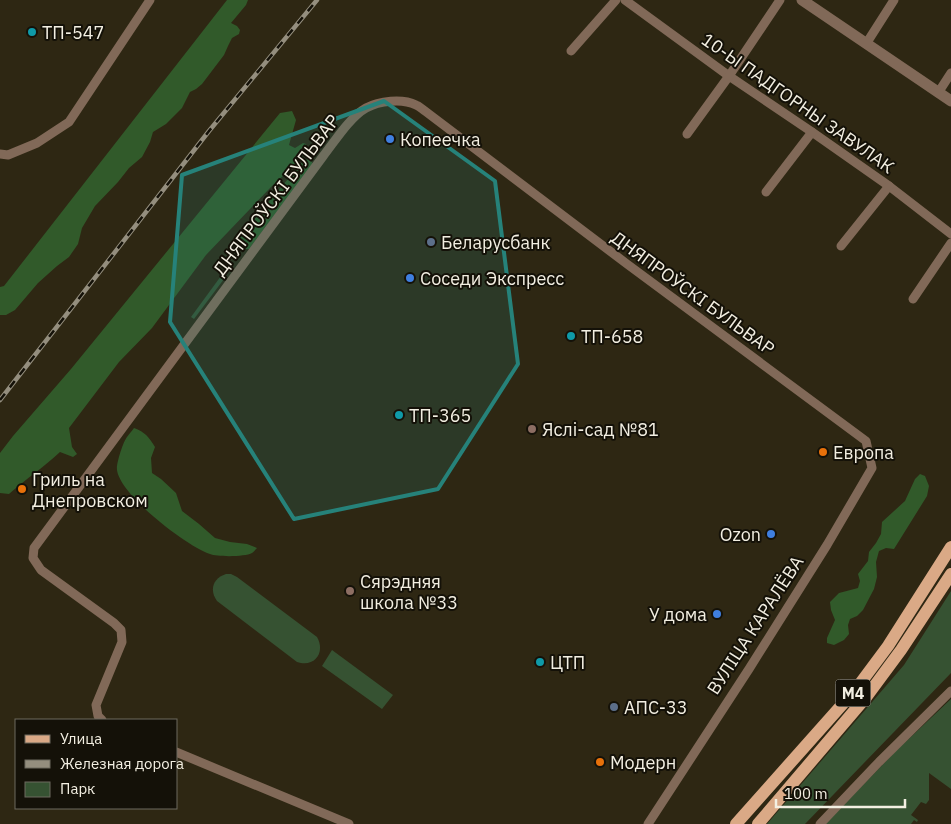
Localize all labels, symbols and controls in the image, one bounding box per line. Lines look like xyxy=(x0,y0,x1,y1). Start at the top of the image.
place label: ТП-547 xyxy=(42,21,104,44)
marker: ТП-547 xyxy=(26,26,38,38)
street label: 10-Ы ПАДГОРНЫ ЗАВУЛАК xyxy=(697,28,899,178)
street label: ДНЯПРОЎСКІ БУЛЬВАР xyxy=(208,110,344,280)
place label: Копеечка xyxy=(400,128,481,151)
marker: Копеечка xyxy=(384,133,396,145)
street label: ДНЯПРОЎСКІ БУЛЬВАР xyxy=(607,226,779,360)
place label: Беларусбанк xyxy=(441,231,551,254)
marker: Беларусбанк xyxy=(425,236,437,248)
place label: Соседи Экспресс xyxy=(420,267,564,290)
marker: Соседи Экспресс xyxy=(404,272,416,284)
place label: ТП-658 xyxy=(581,325,643,348)
marker: ТП-658 xyxy=(565,330,577,342)
place label: ТП-365 xyxy=(409,404,471,427)
marker: ТП-365 xyxy=(393,409,405,421)
place label: Яслі-сад №81 xyxy=(542,418,659,441)
marker: Яслі-сад №81 xyxy=(526,423,538,435)
place label: Европа xyxy=(833,441,894,464)
marker: Европа xyxy=(817,446,829,458)
place label: Гриль на Днепровском xyxy=(32,468,148,512)
marker: Гриль на Днепровском xyxy=(16,483,28,495)
place label: Ozon xyxy=(720,523,761,546)
marker: Ozon xyxy=(765,528,777,540)
street label: ВУЛІЦА КАРАЛЁВА xyxy=(702,551,809,699)
place label: Сярэдняя школа №33 xyxy=(360,570,458,614)
marker: Сярэдняя школа №33 xyxy=(344,585,356,597)
place label: У дома xyxy=(649,603,707,626)
marker: У дома xyxy=(711,608,723,620)
place label: ЦТП xyxy=(550,651,585,674)
marker: ЦТП xyxy=(534,656,546,668)
road number: М4 xyxy=(836,680,870,706)
place label: АПС-33 xyxy=(624,696,688,719)
marker: АПС-33 xyxy=(608,701,620,713)
legend xyxy=(15,719,178,809)
text: Улица xyxy=(60,729,102,748)
place label: Модерн xyxy=(610,751,676,774)
text: Железная дорога xyxy=(60,754,184,773)
marker: Модерн xyxy=(594,756,606,768)
scale bar xyxy=(776,776,905,808)
text: Парк xyxy=(60,779,95,798)
text: 100 m xyxy=(784,784,828,803)

